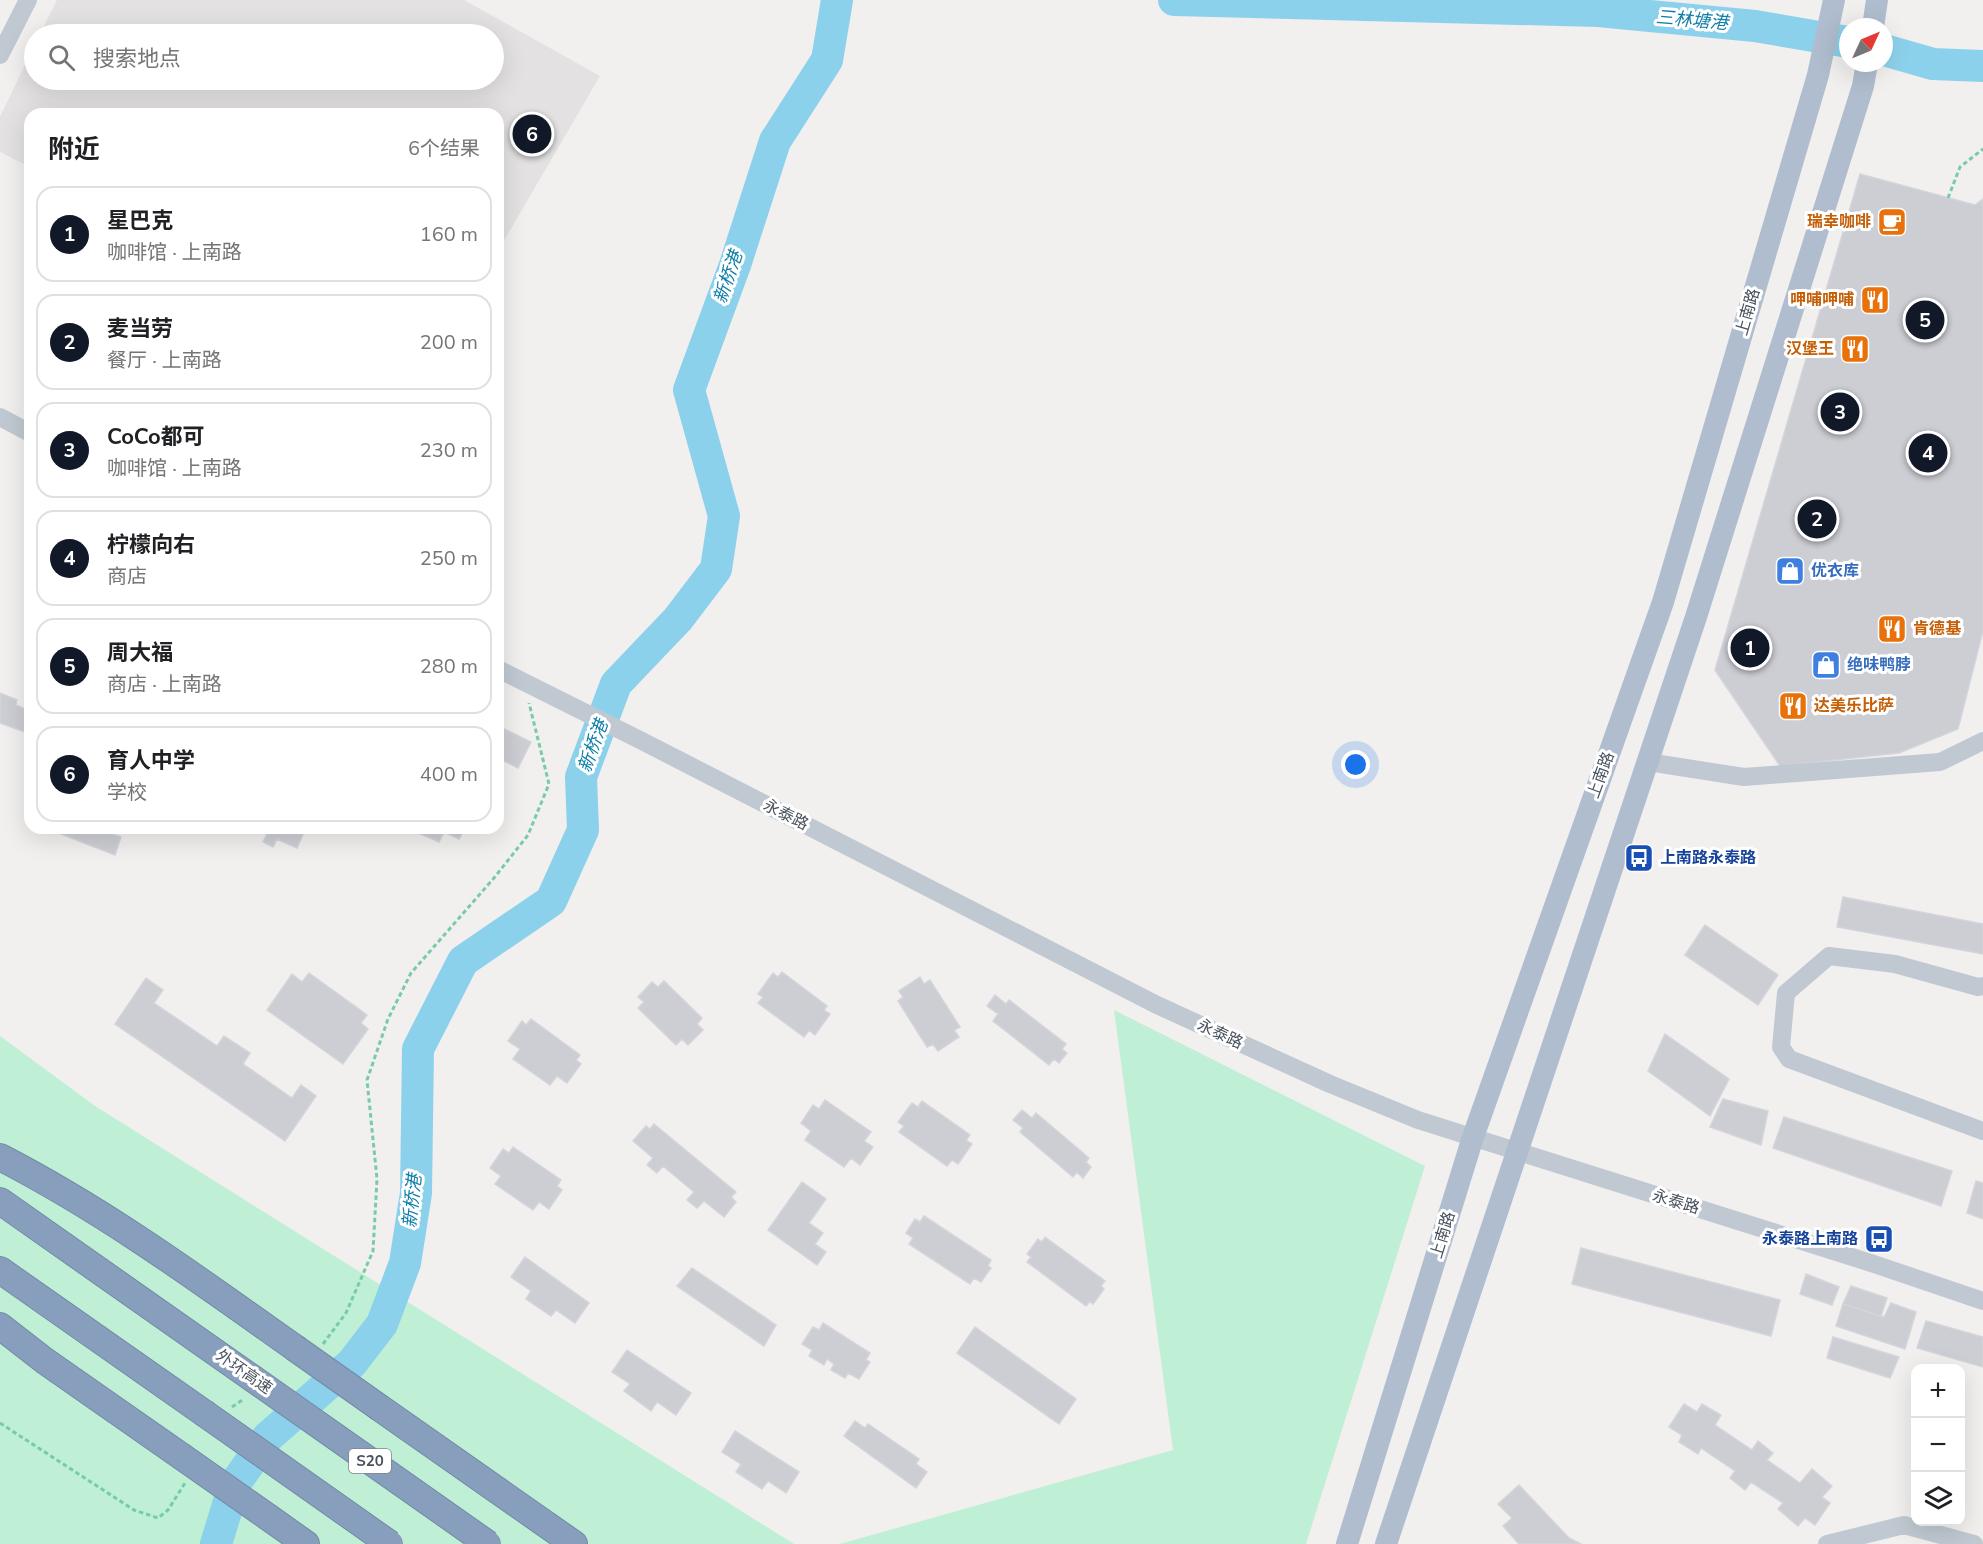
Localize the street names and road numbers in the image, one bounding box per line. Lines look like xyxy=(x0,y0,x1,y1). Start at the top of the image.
street label: 上南路 xyxy=(1731,286,1765,338)
street label: 上南路 xyxy=(1582,749,1620,801)
street label: 永泰路 xyxy=(760,794,812,836)
street label: 永泰路 xyxy=(1194,1014,1246,1054)
street label: 永泰路 xyxy=(1650,1184,1702,1220)
street label: 上南路 xyxy=(1425,1209,1461,1261)
street label: 外环高速 xyxy=(211,1345,277,1399)
road number: S20 xyxy=(349,1449,391,1473)

